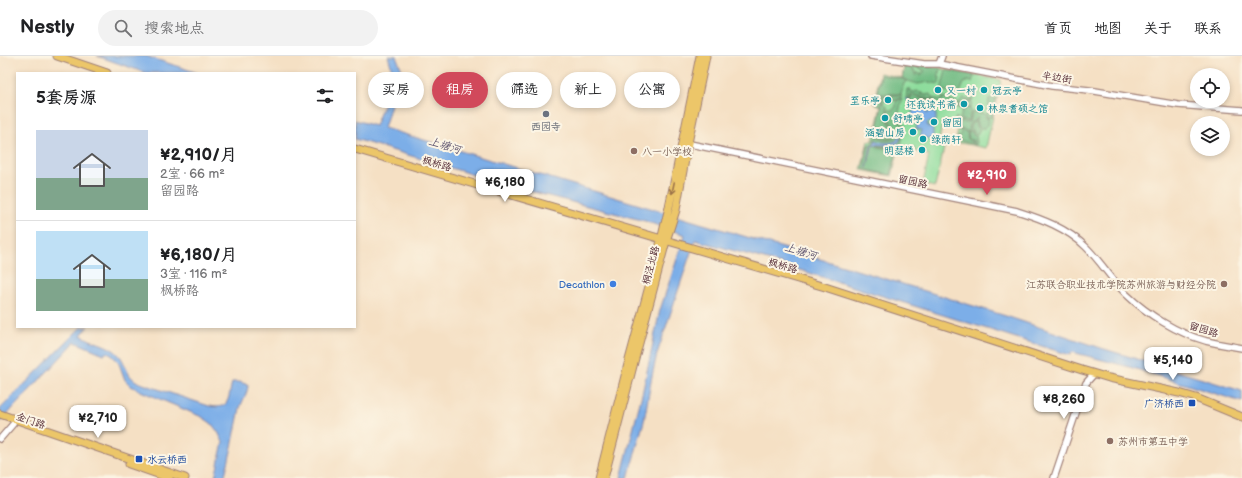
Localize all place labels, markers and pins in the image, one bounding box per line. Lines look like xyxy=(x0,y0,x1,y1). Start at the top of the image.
marker: 又一村 xyxy=(933,85,943,95)
place label: 又一村 xyxy=(946,85,976,97)
marker: 冠云亭 xyxy=(979,85,989,95)
place label: 冠云亭 xyxy=(992,85,1022,97)
place label: 至乐亭 xyxy=(850,95,880,107)
marker: 至乐亭 xyxy=(883,95,893,105)
place label: 还我读书斋 xyxy=(906,99,956,111)
marker: 还我读书斋 xyxy=(959,99,969,109)
marker: 林泉耆硕之馆 xyxy=(975,103,985,113)
place label: 林泉耆硕之馆 xyxy=(988,103,1048,115)
marker: 西园寺 xyxy=(541,109,551,119)
marker: 舒啸亭 xyxy=(880,113,890,123)
place label: 舒啸亭 xyxy=(893,113,923,125)
marker: 留园 xyxy=(929,117,939,127)
place label: 留园 xyxy=(942,117,962,129)
place label: 西园寺 xyxy=(531,121,561,133)
place label: 涵碧山房 xyxy=(865,127,905,139)
marker: 涵碧山房 xyxy=(908,127,918,137)
marker: 绿荫轩 xyxy=(918,134,928,144)
place label: 绿荫轩 xyxy=(931,134,961,146)
place label: 明瑟楼 xyxy=(884,145,914,157)
marker: 明瑟楼 xyxy=(917,145,927,155)
marker: 八一小学校 xyxy=(629,146,639,156)
place label: 八一小学校 xyxy=(642,146,692,158)
pin: ¥2,910 xyxy=(954,162,1020,196)
pin: ¥6,180 xyxy=(472,169,538,203)
place label: Decathlon xyxy=(559,279,605,291)
marker: Decathlon xyxy=(608,279,618,289)
place label: 江苏联合职业技术学院苏州旅游与财经分院 xyxy=(1026,279,1216,291)
marker: 江苏联合职业技术学院苏州旅游与财经分院 xyxy=(1219,279,1229,289)
pin: ¥5,140 xyxy=(1140,347,1206,381)
pin: ¥8,260 xyxy=(1031,386,1097,420)
place label: 广济桥西 xyxy=(1144,398,1184,410)
marker: 广济桥西 xyxy=(1187,398,1197,408)
pin: ¥2,710 xyxy=(65,405,131,439)
marker: 苏州市第五中学 xyxy=(1105,436,1115,446)
place label: 苏州市第五中学 xyxy=(1118,436,1188,448)
marker: 水云桥西 xyxy=(134,454,144,464)
place label: 水云桥西 xyxy=(147,454,187,466)

